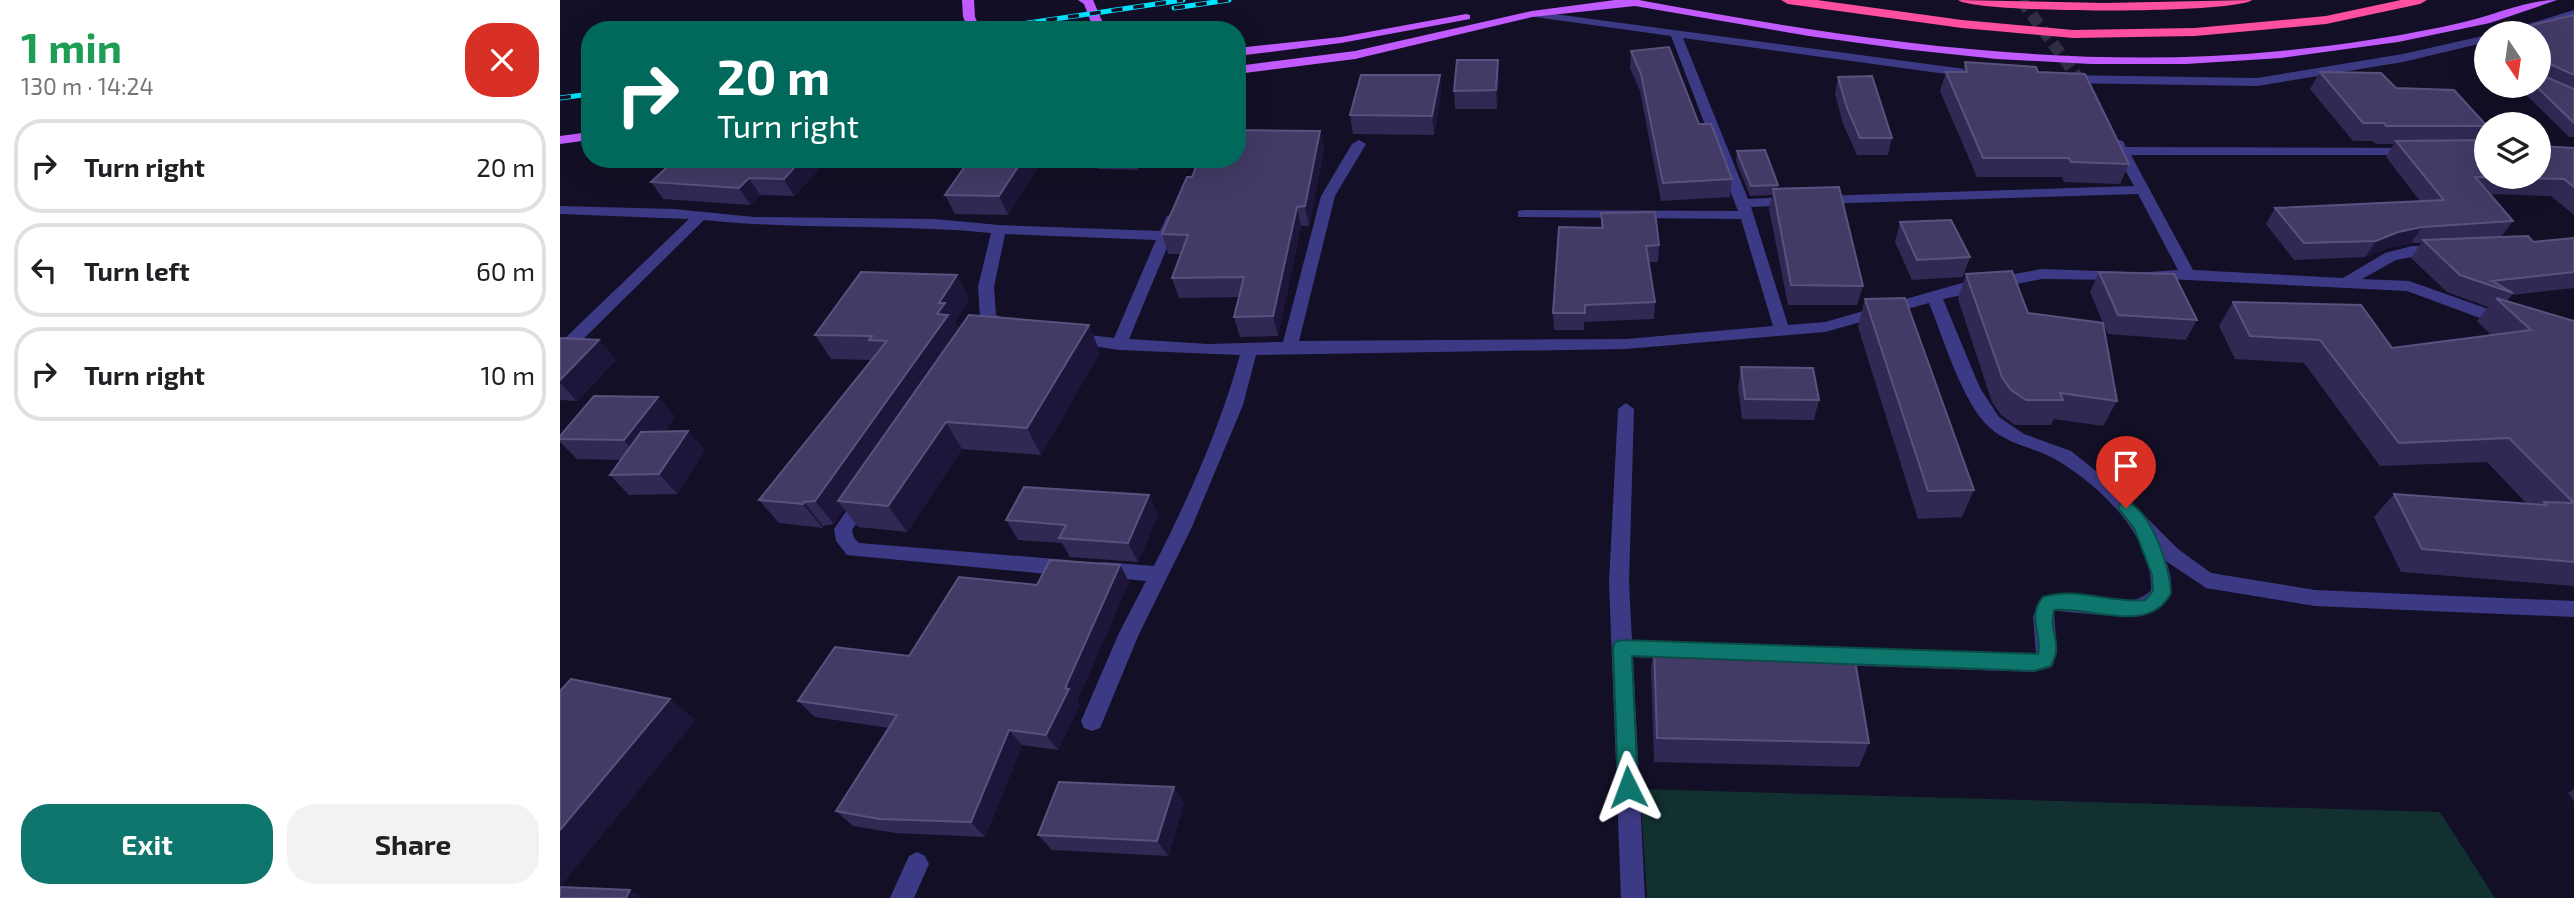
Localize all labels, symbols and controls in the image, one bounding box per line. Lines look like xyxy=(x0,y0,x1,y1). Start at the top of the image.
text: 1 min xyxy=(21,21,122,71)
north arrow xyxy=(2474,21,2552,98)
map controls xyxy=(2474,21,2551,189)
button: close xyxy=(465,23,539,97)
text: 20 m xyxy=(717,46,830,105)
icon: right xyxy=(602,49,693,140)
text: 130 m · 14:24 xyxy=(21,72,154,100)
text: Turn right xyxy=(717,106,859,144)
button: layers xyxy=(2474,112,2551,189)
icon: right xyxy=(25,147,63,185)
text: Turn right xyxy=(84,151,205,182)
text: 20 m xyxy=(476,151,535,182)
icon: left xyxy=(25,251,63,289)
text: Turn left xyxy=(84,255,190,286)
text: 60 m xyxy=(476,255,535,286)
icon: right xyxy=(25,355,63,393)
text: Turn right xyxy=(84,359,205,390)
text: 10 m xyxy=(480,359,535,390)
pin xyxy=(2096,436,2156,508)
icon: arrive xyxy=(2107,447,2145,485)
position arrow xyxy=(1591,750,1665,824)
button: Exit xyxy=(21,804,273,884)
button: Share xyxy=(287,804,539,884)

